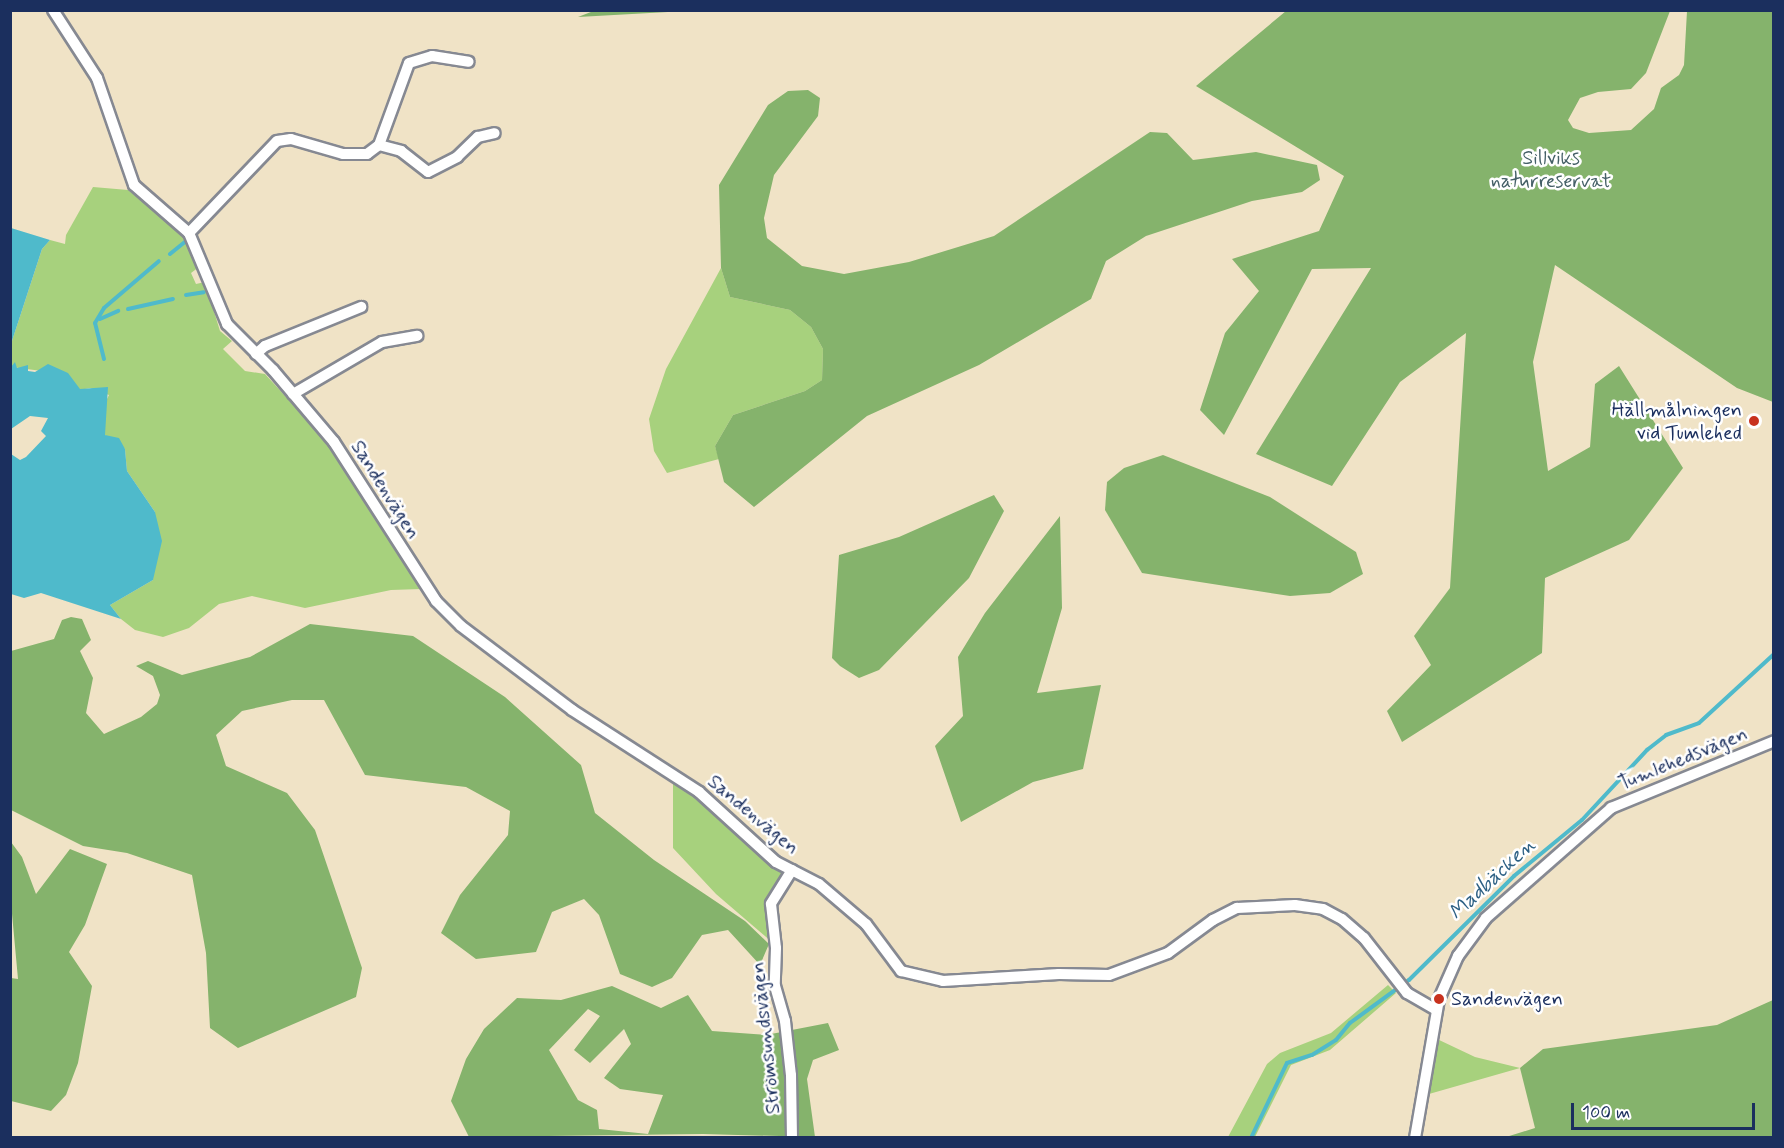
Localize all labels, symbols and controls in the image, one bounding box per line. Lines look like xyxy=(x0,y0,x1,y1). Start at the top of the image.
park label: Sillviks naturreservat xyxy=(1491,146,1611,193)
place label: Hällmålningen vid Tumlehed xyxy=(1611,398,1742,445)
marker: Hällmålningen vid Tumlehed xyxy=(1747,414,1761,428)
street label: Sandenvägen xyxy=(345,436,425,544)
street label: Tumlehedsvägen xyxy=(1615,722,1751,796)
street label: Sandenvägen xyxy=(702,770,804,860)
water label: Madbäcken xyxy=(1444,833,1540,925)
street label: Strömsundsvägen xyxy=(746,961,786,1115)
place label: Sandenvägen xyxy=(1451,987,1563,1011)
marker: Sandenvägen xyxy=(1432,992,1446,1006)
scale bar xyxy=(1574,1091,1758,1129)
text: 100 m xyxy=(1582,1101,1630,1125)

